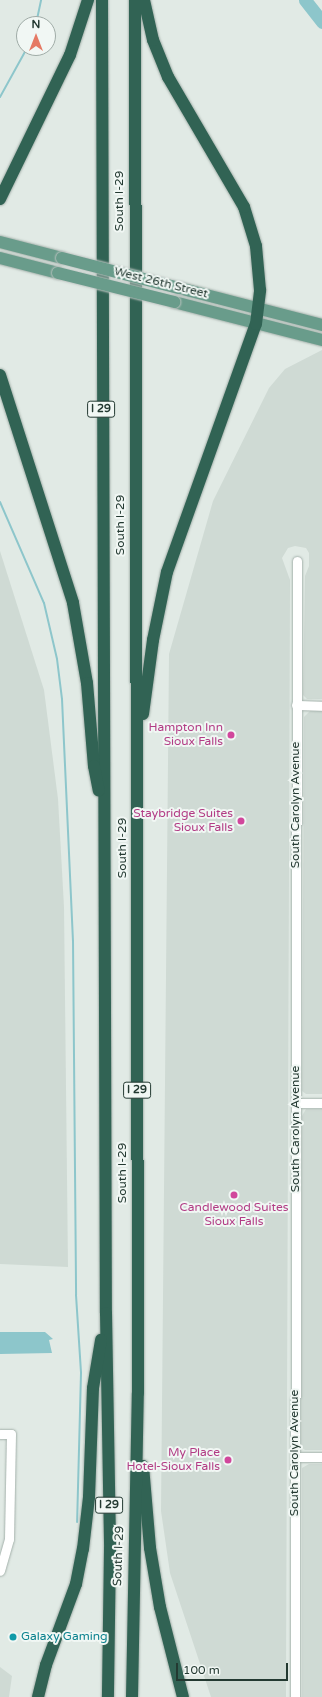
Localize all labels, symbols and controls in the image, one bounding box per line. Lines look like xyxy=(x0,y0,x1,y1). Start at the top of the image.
north arrow xyxy=(16,16,56,56)
text: N xyxy=(32,18,40,31)
street label: South I-29 xyxy=(113,171,127,231)
street label: West 26th Street xyxy=(113,264,209,302)
road number: I 29 xyxy=(87,400,115,418)
street label: South I-29 xyxy=(114,495,128,555)
place label: Hampton Inn Sioux Falls xyxy=(149,721,223,749)
marker: Hampton Inn Sioux Falls xyxy=(226,730,236,740)
street label: South Carolyn Avenue xyxy=(289,742,303,868)
place label: Staybridge Suites Sioux Falls xyxy=(133,807,233,835)
marker: Staybridge Suites Sioux Falls xyxy=(236,816,246,826)
street label: South I-29 xyxy=(116,818,130,878)
street label: South Carolyn Avenue xyxy=(289,1066,303,1192)
road number: I 29 xyxy=(123,1081,151,1099)
street label: South I-29 xyxy=(116,1143,130,1203)
marker: Candlewood Suites Sioux Falls xyxy=(229,1190,239,1200)
place label: Candlewood Suites Sioux Falls xyxy=(179,1201,289,1229)
street label: South Carolyn Avenue xyxy=(288,1390,302,1516)
place label: My Place Hotel-Sioux Falls xyxy=(126,1446,220,1474)
marker: My Place Hotel-Sioux Falls xyxy=(223,1455,233,1465)
road number: I 29 xyxy=(95,1496,123,1514)
street label: South I-29 xyxy=(111,1526,127,1586)
place label: Galaxy Gaming xyxy=(21,1630,108,1644)
marker: Galaxy Gaming xyxy=(8,1632,18,1642)
scale bar xyxy=(178,1655,290,1681)
text: 100 m xyxy=(183,1663,220,1677)

